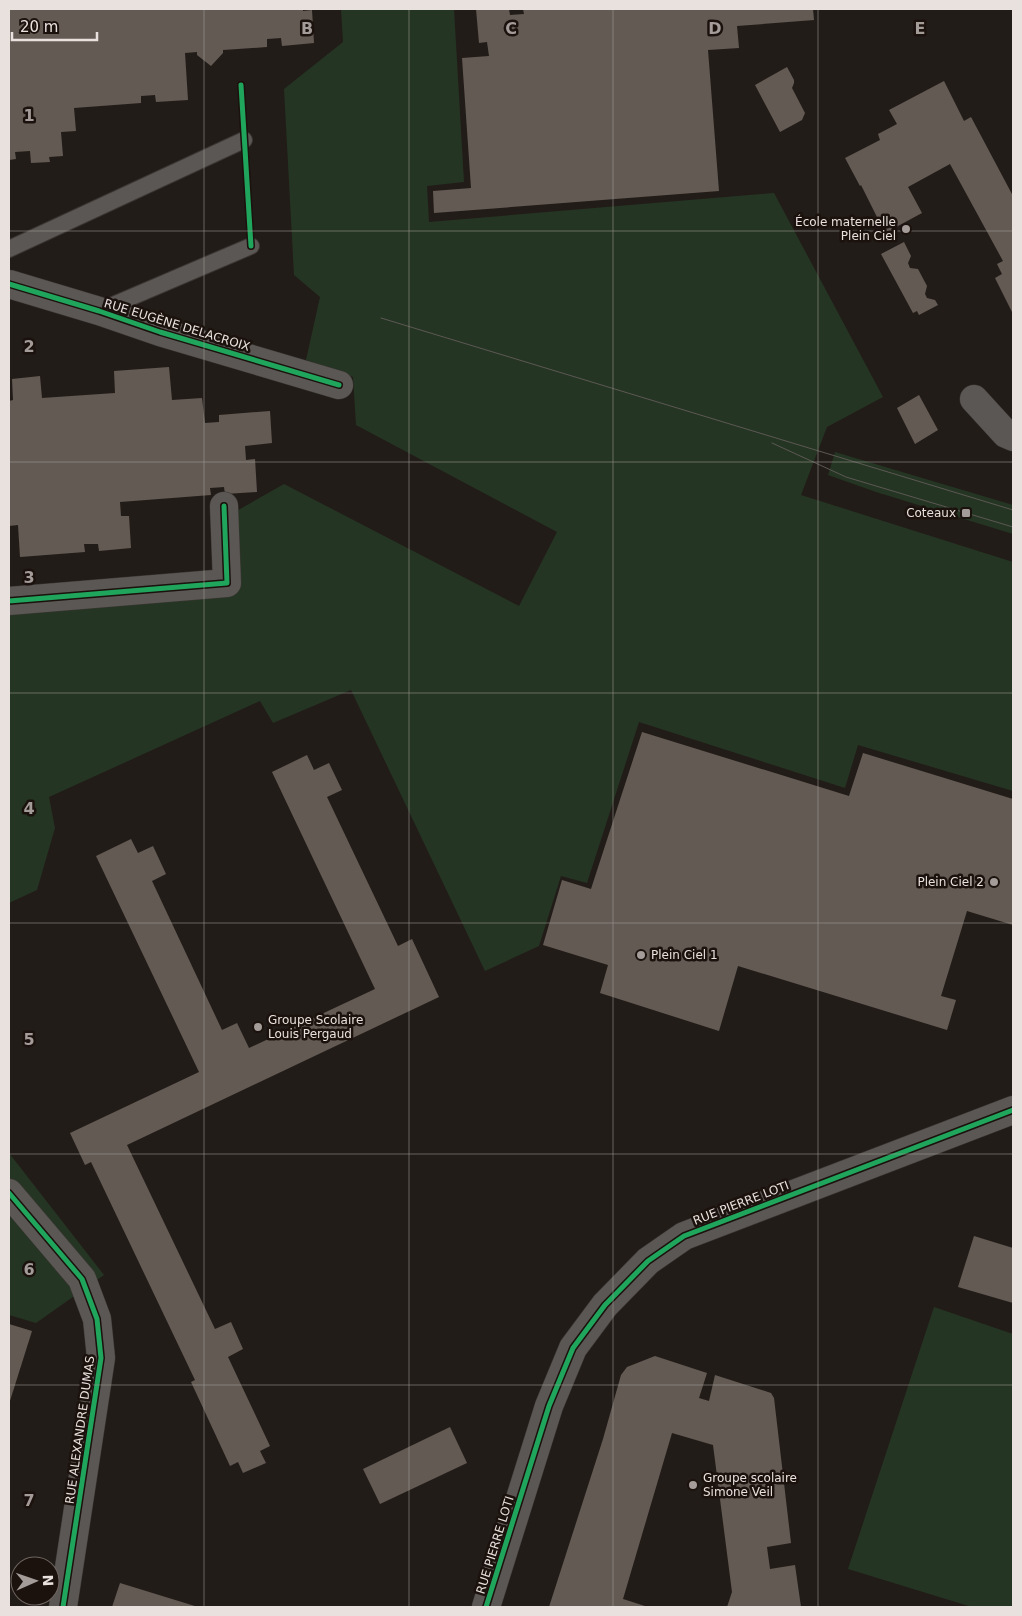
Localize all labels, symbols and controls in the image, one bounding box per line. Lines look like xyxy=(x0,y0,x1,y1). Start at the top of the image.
scale bar xyxy=(12,10,98,42)
text: 20 m xyxy=(20,18,58,36)
text: B xyxy=(301,19,313,38)
text: C xyxy=(505,19,517,38)
text: D xyxy=(708,19,722,38)
text: E xyxy=(915,19,925,38)
text: 1 xyxy=(23,106,35,125)
place label: École maternelle Plein Ciel xyxy=(795,214,896,243)
marker: École maternelle Plein Ciel xyxy=(900,223,912,235)
street label: RUE EUGÈNE DELACROIX xyxy=(102,295,252,354)
text: 2 xyxy=(23,337,35,356)
place label: Coteaux xyxy=(906,506,956,520)
marker: Coteaux xyxy=(960,507,972,519)
text: 3 xyxy=(23,568,35,587)
text: 4 xyxy=(23,799,35,818)
place label: Plein Ciel 2 xyxy=(917,875,984,889)
marker: Plein Ciel 2 xyxy=(988,876,1000,888)
place label: Plein Ciel 1 xyxy=(651,948,718,962)
marker: Plein Ciel 1 xyxy=(635,949,647,961)
place label: Groupe Scolaire Louis Pergaud xyxy=(268,1013,363,1041)
marker: Groupe Scolaire Louis Pergaud xyxy=(252,1021,264,1033)
text: 5 xyxy=(23,1030,35,1049)
street label: RUE PIERRE LOTI xyxy=(691,1178,791,1228)
text: 6 xyxy=(23,1260,35,1279)
street label: RUE ALEXANDRE DUMAS xyxy=(63,1355,97,1505)
place label: Groupe scolaire Simone Veil xyxy=(703,1471,797,1499)
marker: Groupe scolaire Simone Veil xyxy=(687,1479,699,1491)
text: 7 xyxy=(23,1491,35,1510)
street label: RUE PIERRE LOTI xyxy=(473,1494,517,1596)
north arrow xyxy=(10,1556,60,1606)
text: N xyxy=(40,1574,56,1587)

